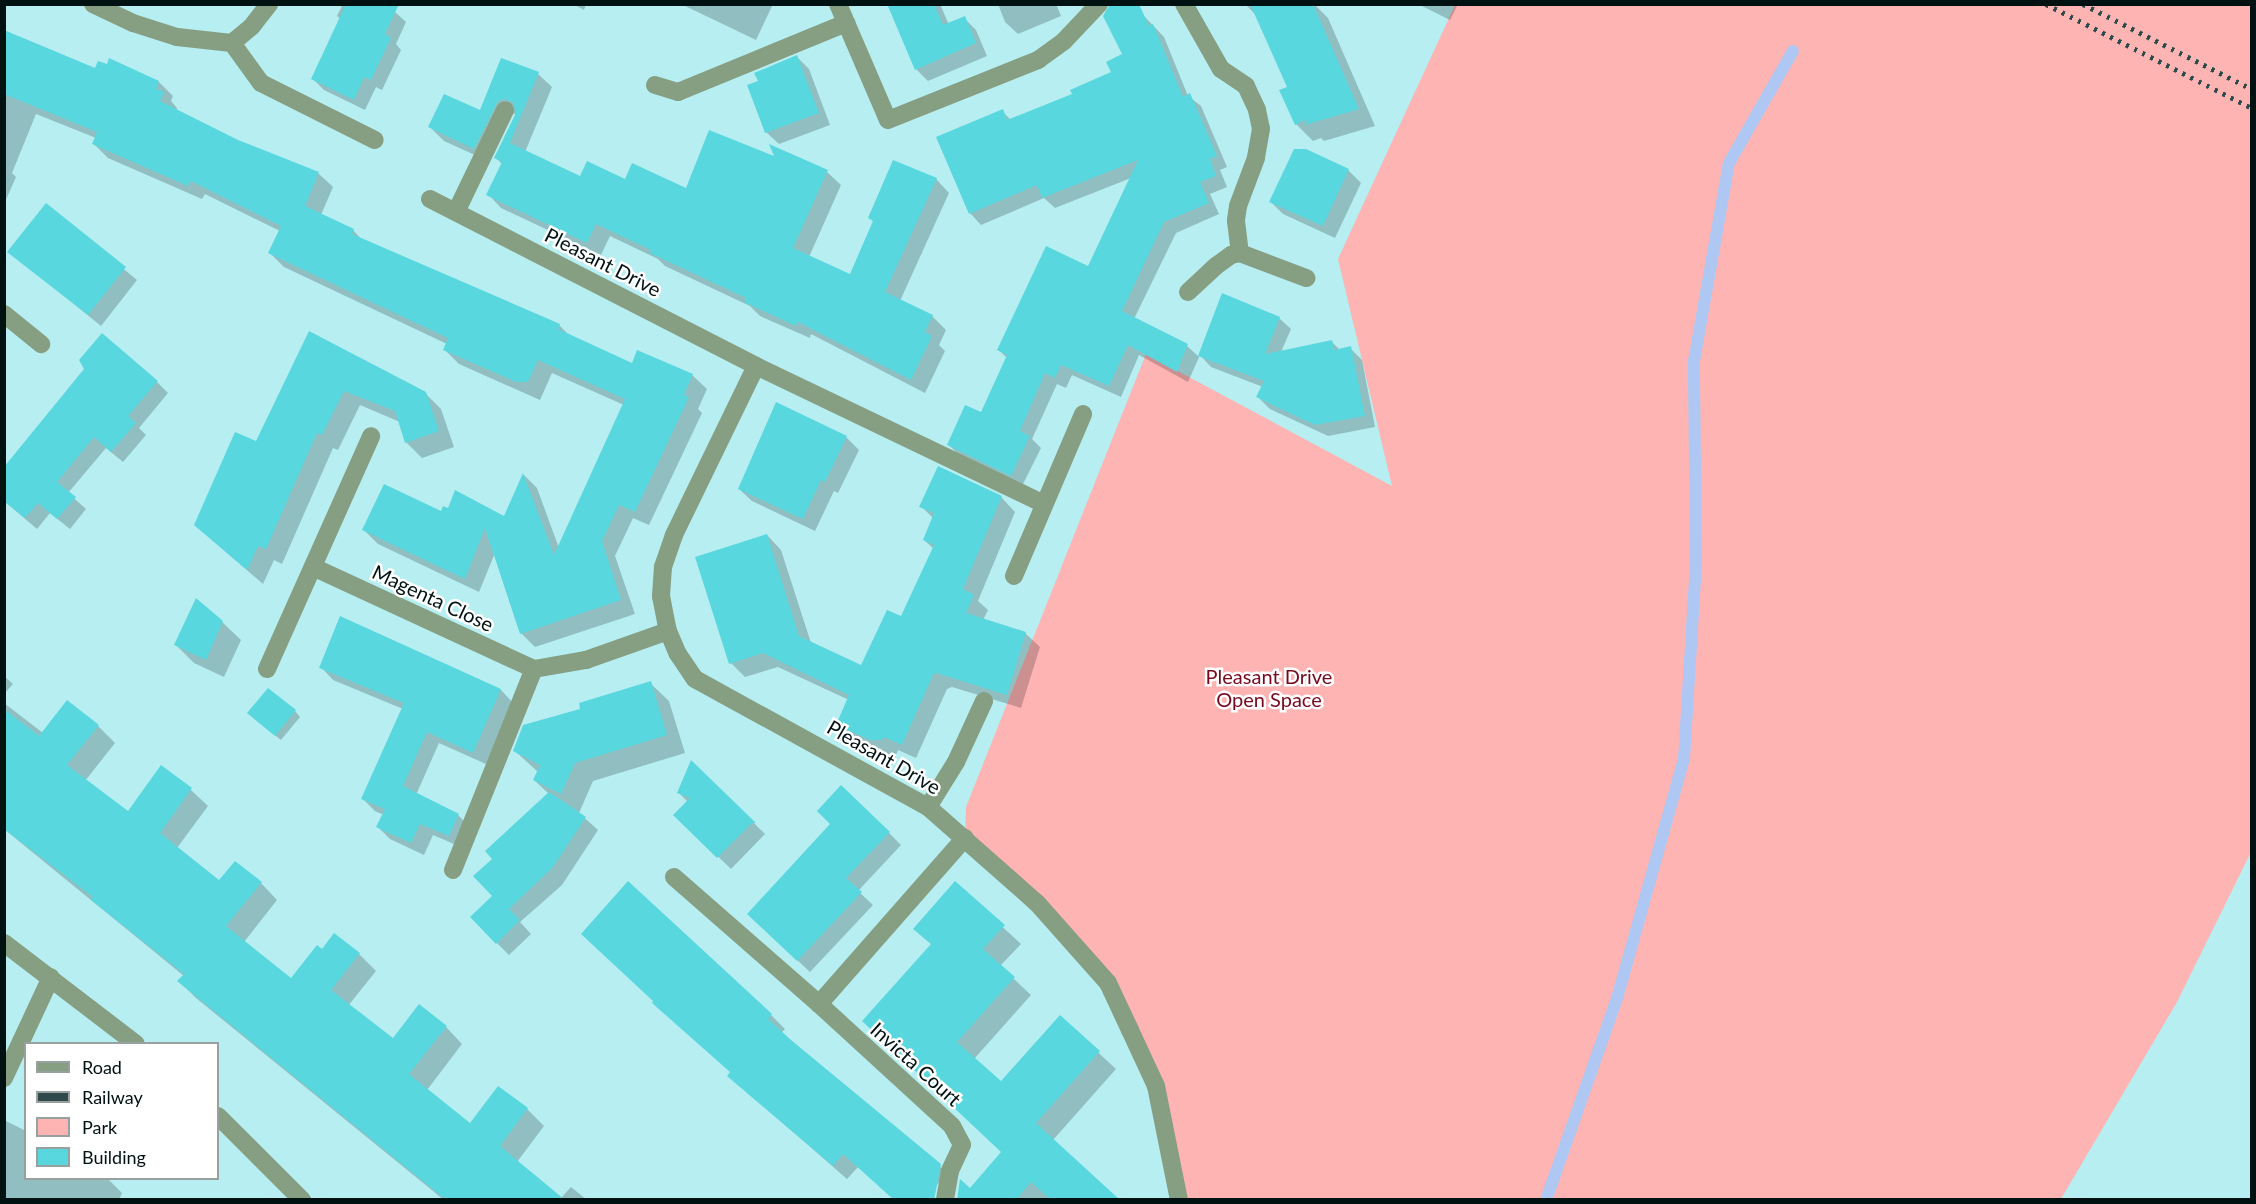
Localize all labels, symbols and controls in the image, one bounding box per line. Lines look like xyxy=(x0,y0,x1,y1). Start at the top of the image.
street label: Pleasant Drive xyxy=(541,223,665,301)
street label: Magenta Close xyxy=(369,559,497,637)
park label: Pleasant Drive Open Space xyxy=(1206,665,1332,712)
street label: Pleasant Drive xyxy=(823,715,945,799)
street label: Invicta Court xyxy=(866,1017,966,1111)
legend xyxy=(24,1042,219,1180)
text: Road xyxy=(82,1056,122,1078)
text: Railway xyxy=(82,1086,143,1108)
text: Park xyxy=(82,1116,117,1138)
text: Building xyxy=(82,1146,146,1168)

